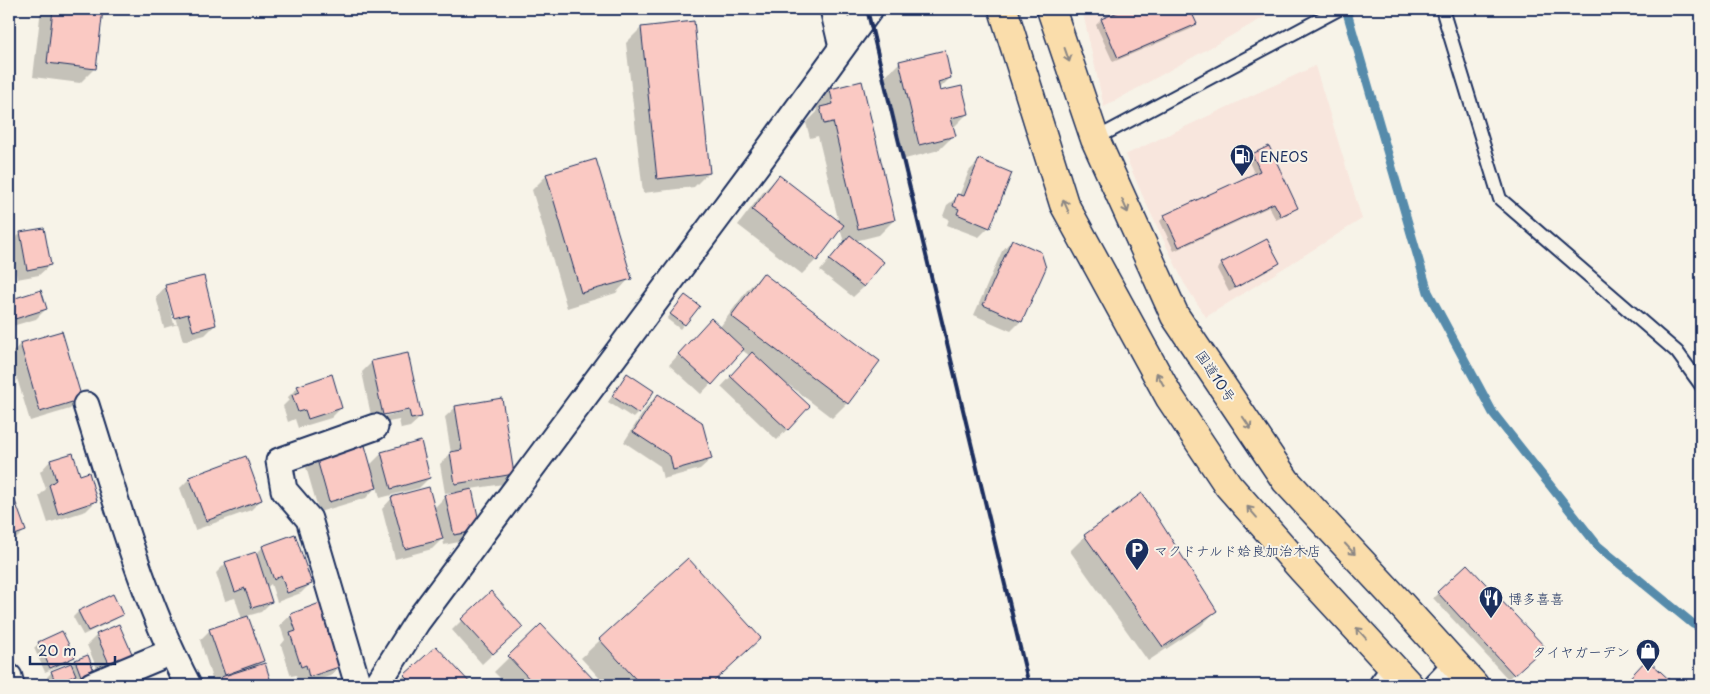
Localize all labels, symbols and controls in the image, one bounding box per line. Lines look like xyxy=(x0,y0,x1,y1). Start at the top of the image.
one-way arrow xyxy=(1062,47,1072,63)
fuel station icon: ENEOS xyxy=(1229,143,1255,177)
place label: ENEOS xyxy=(1260,146,1308,167)
one-way arrow xyxy=(1121,198,1131,213)
one-way arrow xyxy=(1060,199,1070,214)
street label: 国道10号 xyxy=(1191,346,1241,406)
one-way arrow xyxy=(1155,372,1164,387)
one-way arrow xyxy=(1243,416,1253,430)
one-way arrow xyxy=(1246,506,1258,519)
parking icon: マクドナルド姶良加治木店 xyxy=(1124,537,1150,571)
place label: マクドナルド姶良加治木店 xyxy=(1154,540,1321,561)
one-way arrow xyxy=(1344,542,1356,555)
restaurant icon: 博多喜喜 xyxy=(1478,585,1504,619)
place label: 博多喜喜 xyxy=(1508,588,1564,609)
one-way arrow xyxy=(1355,627,1367,640)
scale bar xyxy=(30,634,115,666)
text: 20 m xyxy=(38,638,77,661)
shop icon: タイヤガーデン xyxy=(1635,638,1661,672)
place label: タイヤガーデン xyxy=(1533,641,1630,662)

